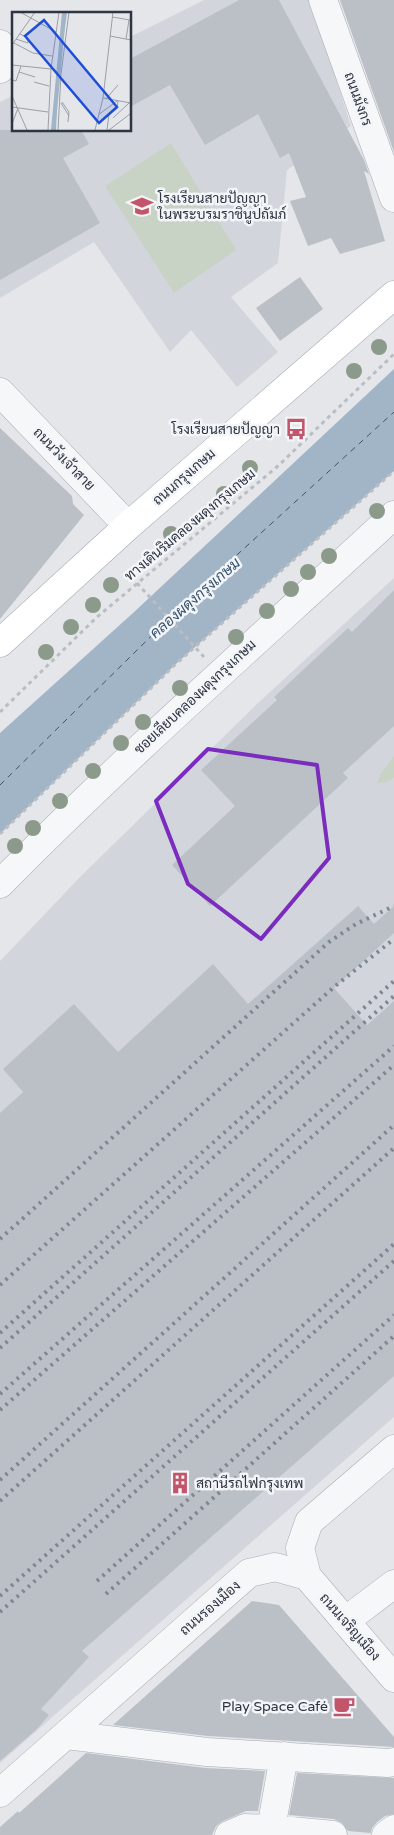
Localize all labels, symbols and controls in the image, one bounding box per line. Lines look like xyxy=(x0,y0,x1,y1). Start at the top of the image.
inset map xyxy=(12,12,131,131)
street label: ถนนมังกร xyxy=(340,70,376,128)
place label: โรงเรียนสายปัญญา ในพระบรมราชินูปถัมภ์ xyxy=(157,189,286,224)
school or university icon: โรงเรียนสายปัญญา ในพระบรมราชินูปถัมภ์ xyxy=(129,193,155,219)
bus stop icon: โรงเรียนสายปัญญา xyxy=(283,416,309,442)
place label: โรงเรียนสายปัญญา xyxy=(170,420,280,438)
street label: ถนนวังเจ้าสาย xyxy=(30,423,99,494)
street label: ถนนกรุงเกษม xyxy=(149,445,220,510)
street label: ทางเดินริมคลองผดุงกรุงเกษม xyxy=(121,465,259,585)
water label: คลองผดุงกรุงเกษม xyxy=(146,554,245,644)
street label: ซอยเลียบคลองผดุงกรุงเกษม xyxy=(130,635,260,759)
building icon: สถานีรถไฟกรุงเทพ xyxy=(167,1470,193,1496)
place label: สถานีรถไฟกรุงเทพ xyxy=(196,1474,303,1493)
street label: ถนนรองเมือง xyxy=(176,1576,244,1639)
street label: ถนนเจริญเมือง xyxy=(316,1589,385,1664)
cafe icon: Play Space Café xyxy=(331,1693,357,1719)
place label: Play Space Café xyxy=(222,1698,328,1715)

